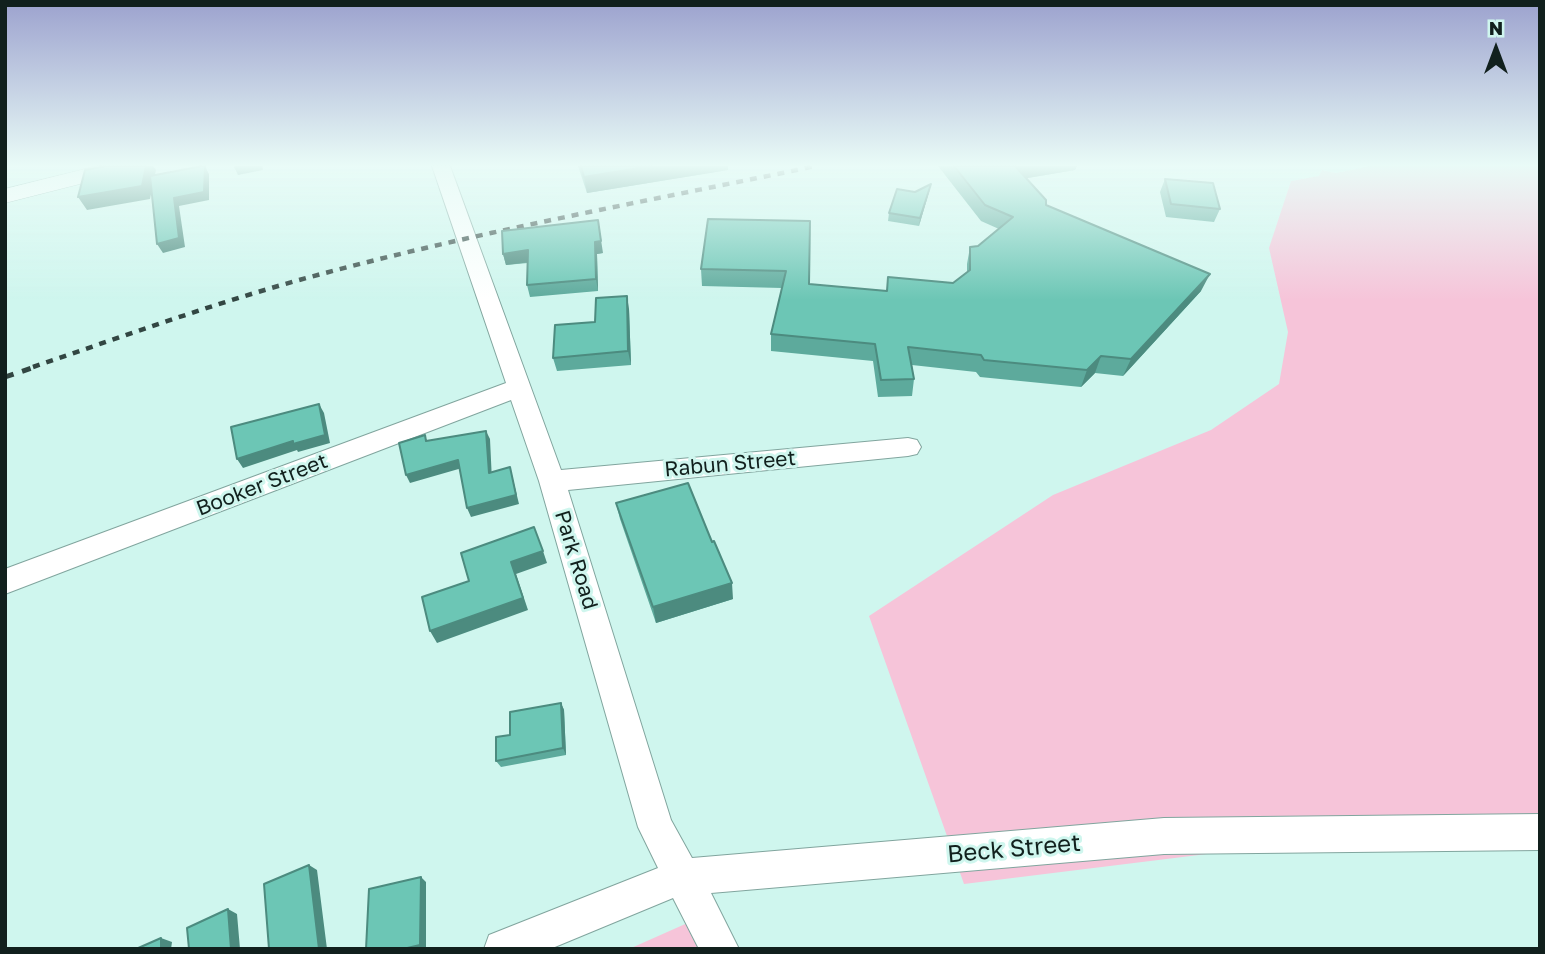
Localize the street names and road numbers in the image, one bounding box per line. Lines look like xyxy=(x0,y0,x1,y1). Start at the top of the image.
street label: Rabun Street xyxy=(663,446,797,482)
street label: Booker Street xyxy=(193,448,331,522)
street label: Park Road xyxy=(549,507,603,613)
street label: Beck Street xyxy=(946,829,1082,869)

